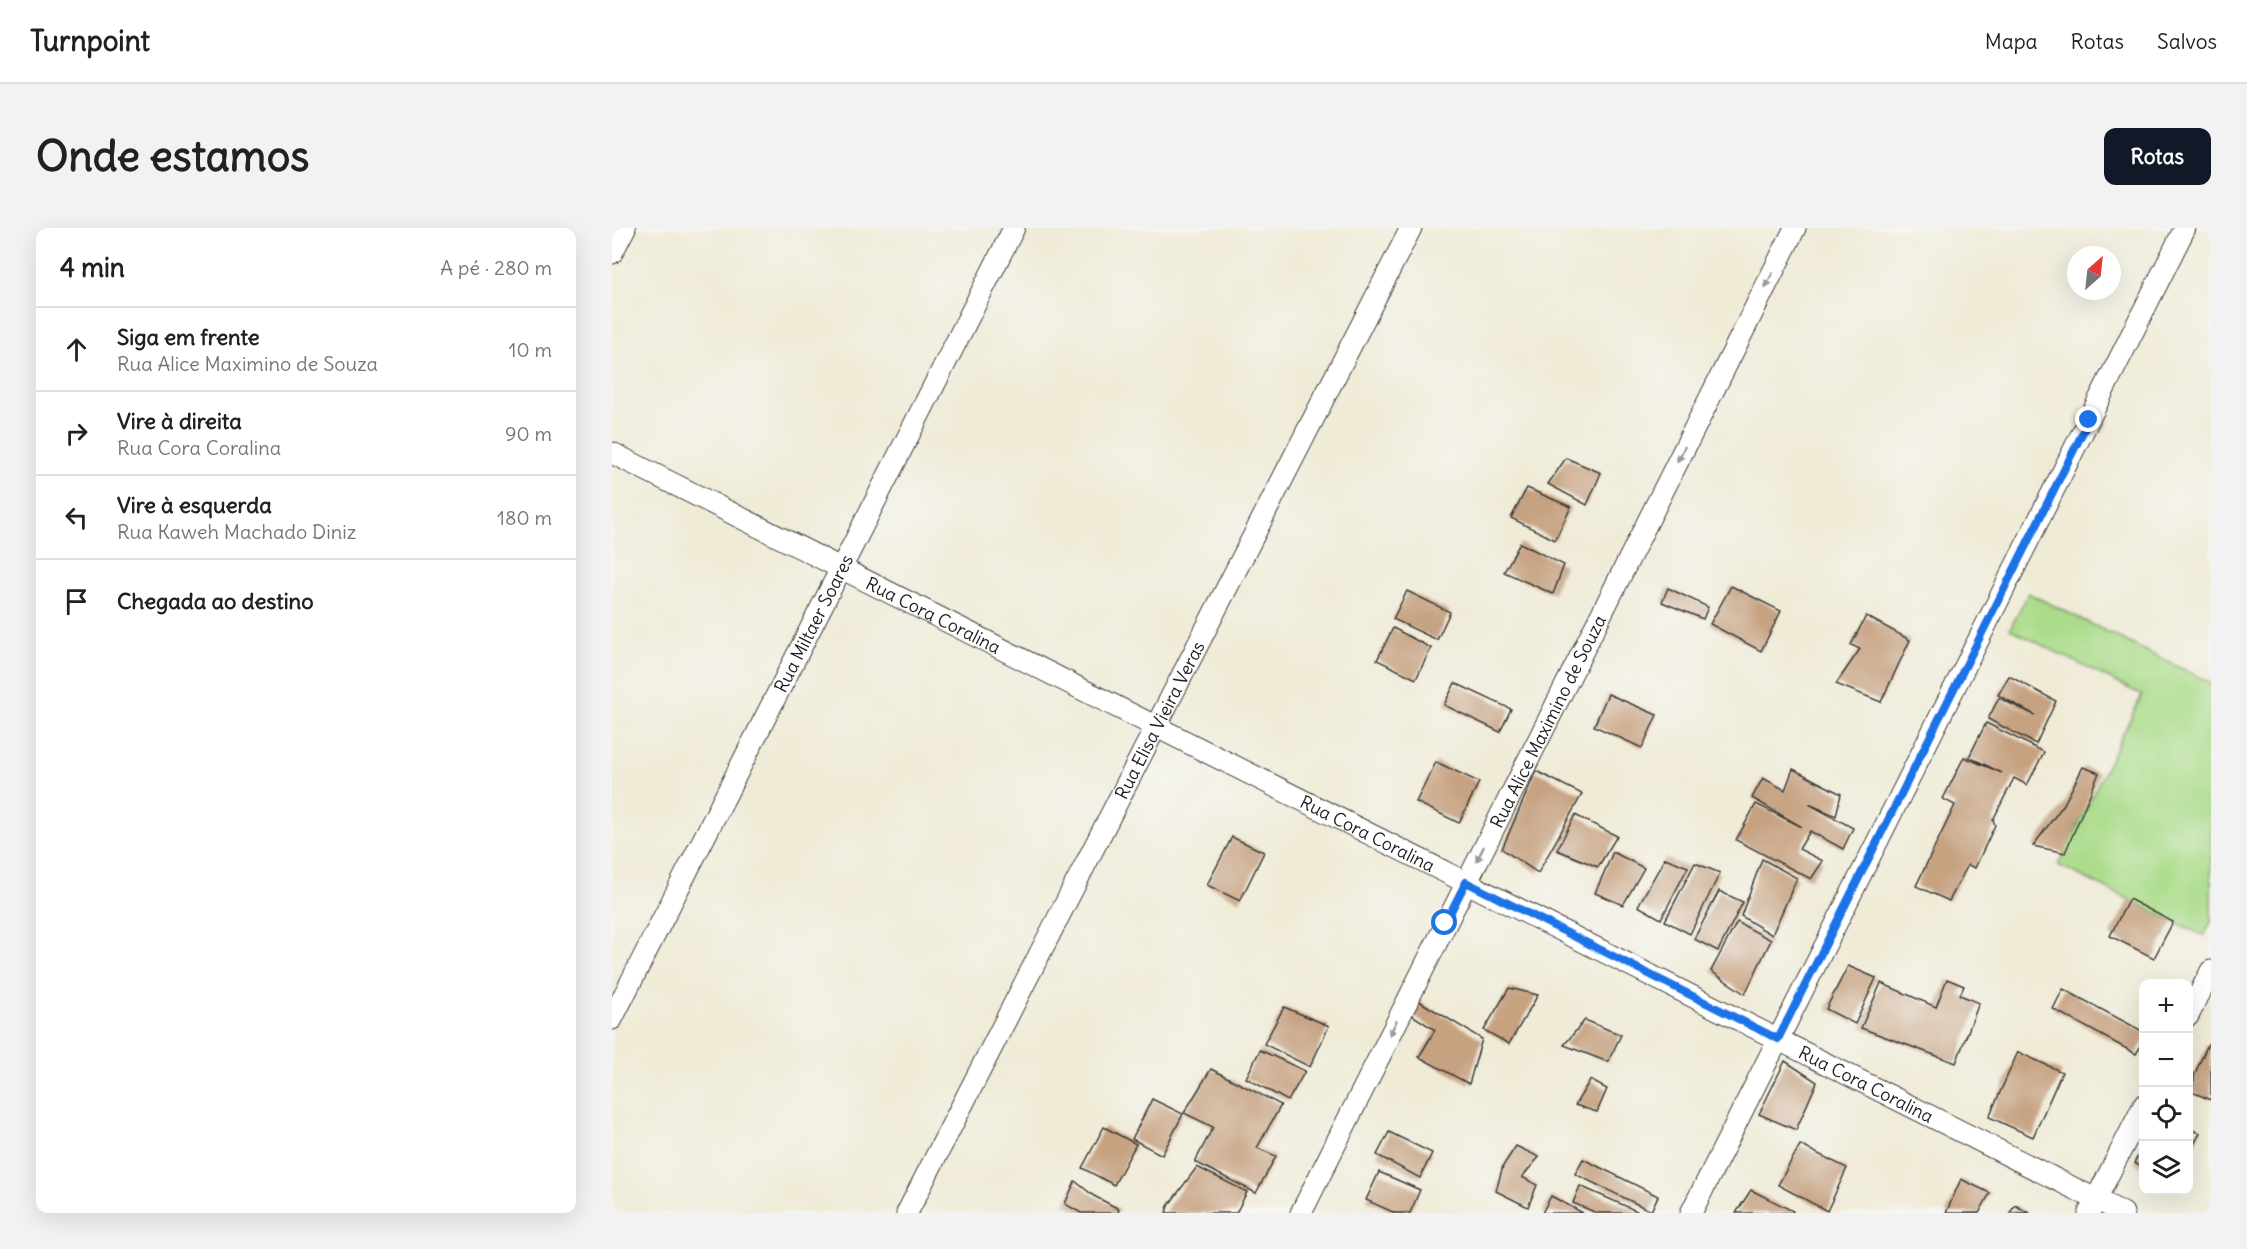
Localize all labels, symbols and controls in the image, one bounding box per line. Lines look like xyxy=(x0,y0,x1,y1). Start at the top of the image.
text: Turnpoint xyxy=(30,23,150,59)
text: Mapa xyxy=(1985,28,2038,55)
text: Rotas xyxy=(2071,28,2124,55)
text: Salvos xyxy=(2157,28,2217,55)
button: Rotas xyxy=(2104,128,2211,185)
text: Onde estamos xyxy=(36,130,309,182)
north arrow xyxy=(2067,246,2121,300)
text: 4 min xyxy=(60,251,125,284)
text: A pé · 280 m xyxy=(440,255,552,280)
one-way arrow xyxy=(1764,272,1773,289)
text: Siga em frente xyxy=(117,323,260,351)
icon: ahead xyxy=(60,333,93,366)
text: 10 m xyxy=(509,337,552,362)
text: Rua Alice Maximino de Souza xyxy=(117,351,378,376)
route end xyxy=(2075,406,2101,432)
text: Vire à direita xyxy=(117,407,242,435)
icon: right xyxy=(60,417,93,450)
text: 90 m xyxy=(505,421,552,446)
text: Rua Cora Coralina xyxy=(117,435,281,460)
one-way arrow xyxy=(1676,446,1686,463)
text: Vire à esquerda xyxy=(117,491,272,519)
icon: left xyxy=(60,501,93,534)
text: 180 m xyxy=(497,505,552,530)
text: Rua Kaweh Machado Diniz xyxy=(117,519,356,544)
street label: Rua Miltaer Soares xyxy=(769,550,858,696)
street label: Rua Cora Coralina xyxy=(862,571,1005,658)
icon: arrive xyxy=(60,585,93,618)
text: Chegada ao destino xyxy=(117,587,314,615)
street label: Rua Alice Maximino de Souza xyxy=(1485,611,1611,832)
street label: Rua Elisa Vieira Veras xyxy=(1109,637,1209,803)
street label: Rua Cora Coralina xyxy=(1297,790,1439,877)
one-way arrow xyxy=(1475,845,1484,862)
route start xyxy=(1431,909,1457,935)
map controls xyxy=(2139,979,2193,1195)
button: + xyxy=(2139,979,2193,1033)
one-way arrow xyxy=(1388,1020,1398,1037)
button: − xyxy=(2139,1033,2193,1087)
street label: Rua Cora Coralina xyxy=(1795,1040,1938,1127)
button: locate xyxy=(2139,1087,2193,1141)
button: layers xyxy=(2139,1141,2193,1195)

